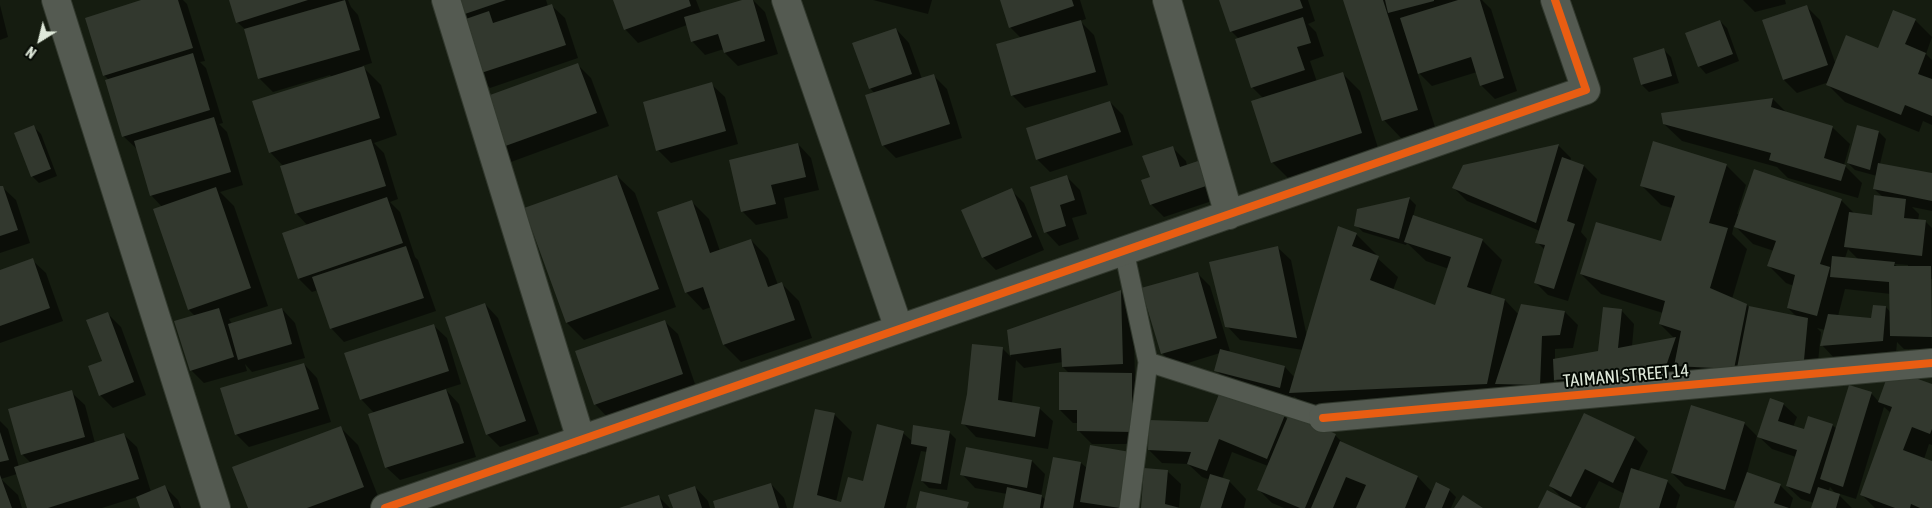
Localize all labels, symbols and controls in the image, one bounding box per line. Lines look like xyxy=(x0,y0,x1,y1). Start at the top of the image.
north arrow xyxy=(15,15,65,65)
text: N xyxy=(23,43,39,61)
street label: TAIMANI STREET 14 xyxy=(1562,360,1690,392)

